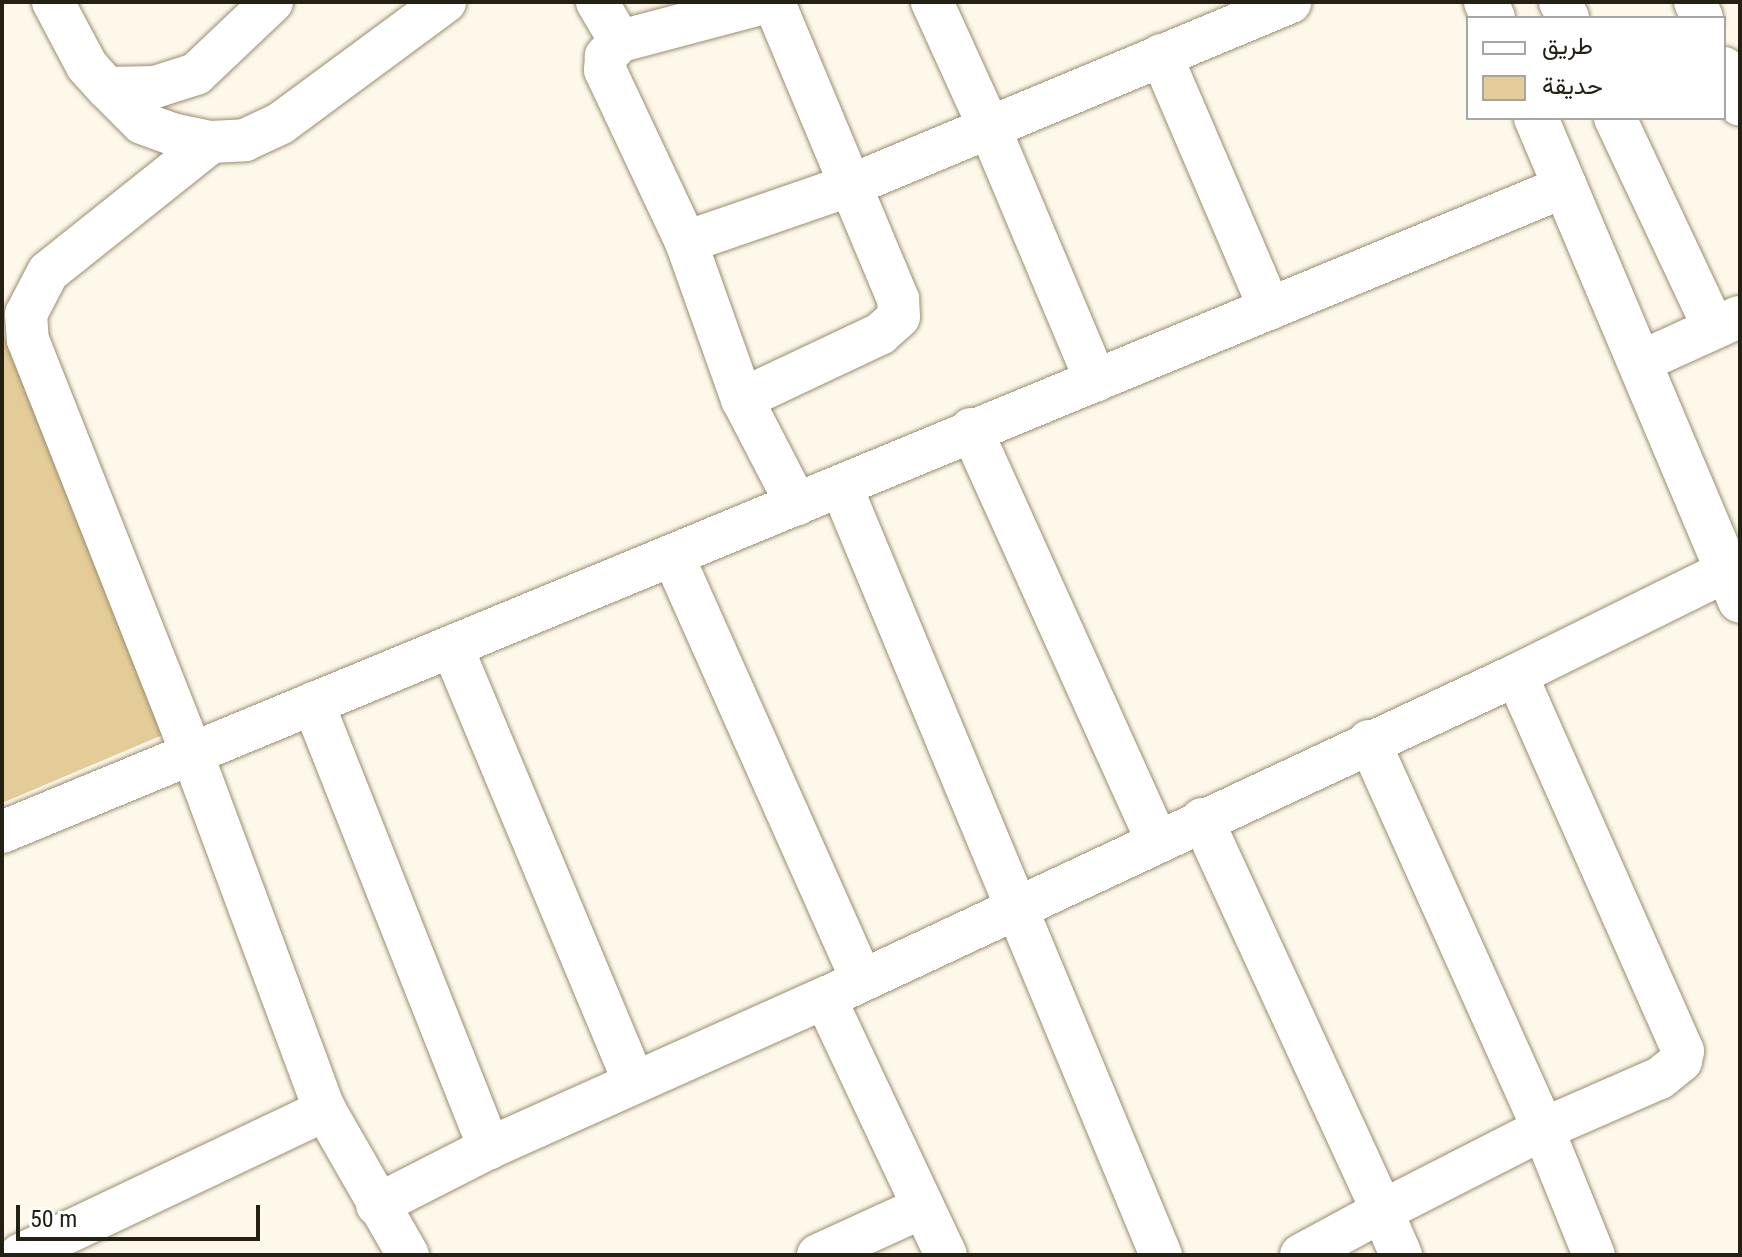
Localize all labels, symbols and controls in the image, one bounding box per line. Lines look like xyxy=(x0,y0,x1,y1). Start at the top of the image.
legend xyxy=(1466,16,1726,120)
text: طريق xyxy=(1542,32,1593,60)
text: حديقة xyxy=(1542,72,1603,100)
scale bar xyxy=(20,1189,264,1239)
text: 50 m xyxy=(30,1205,77,1233)

